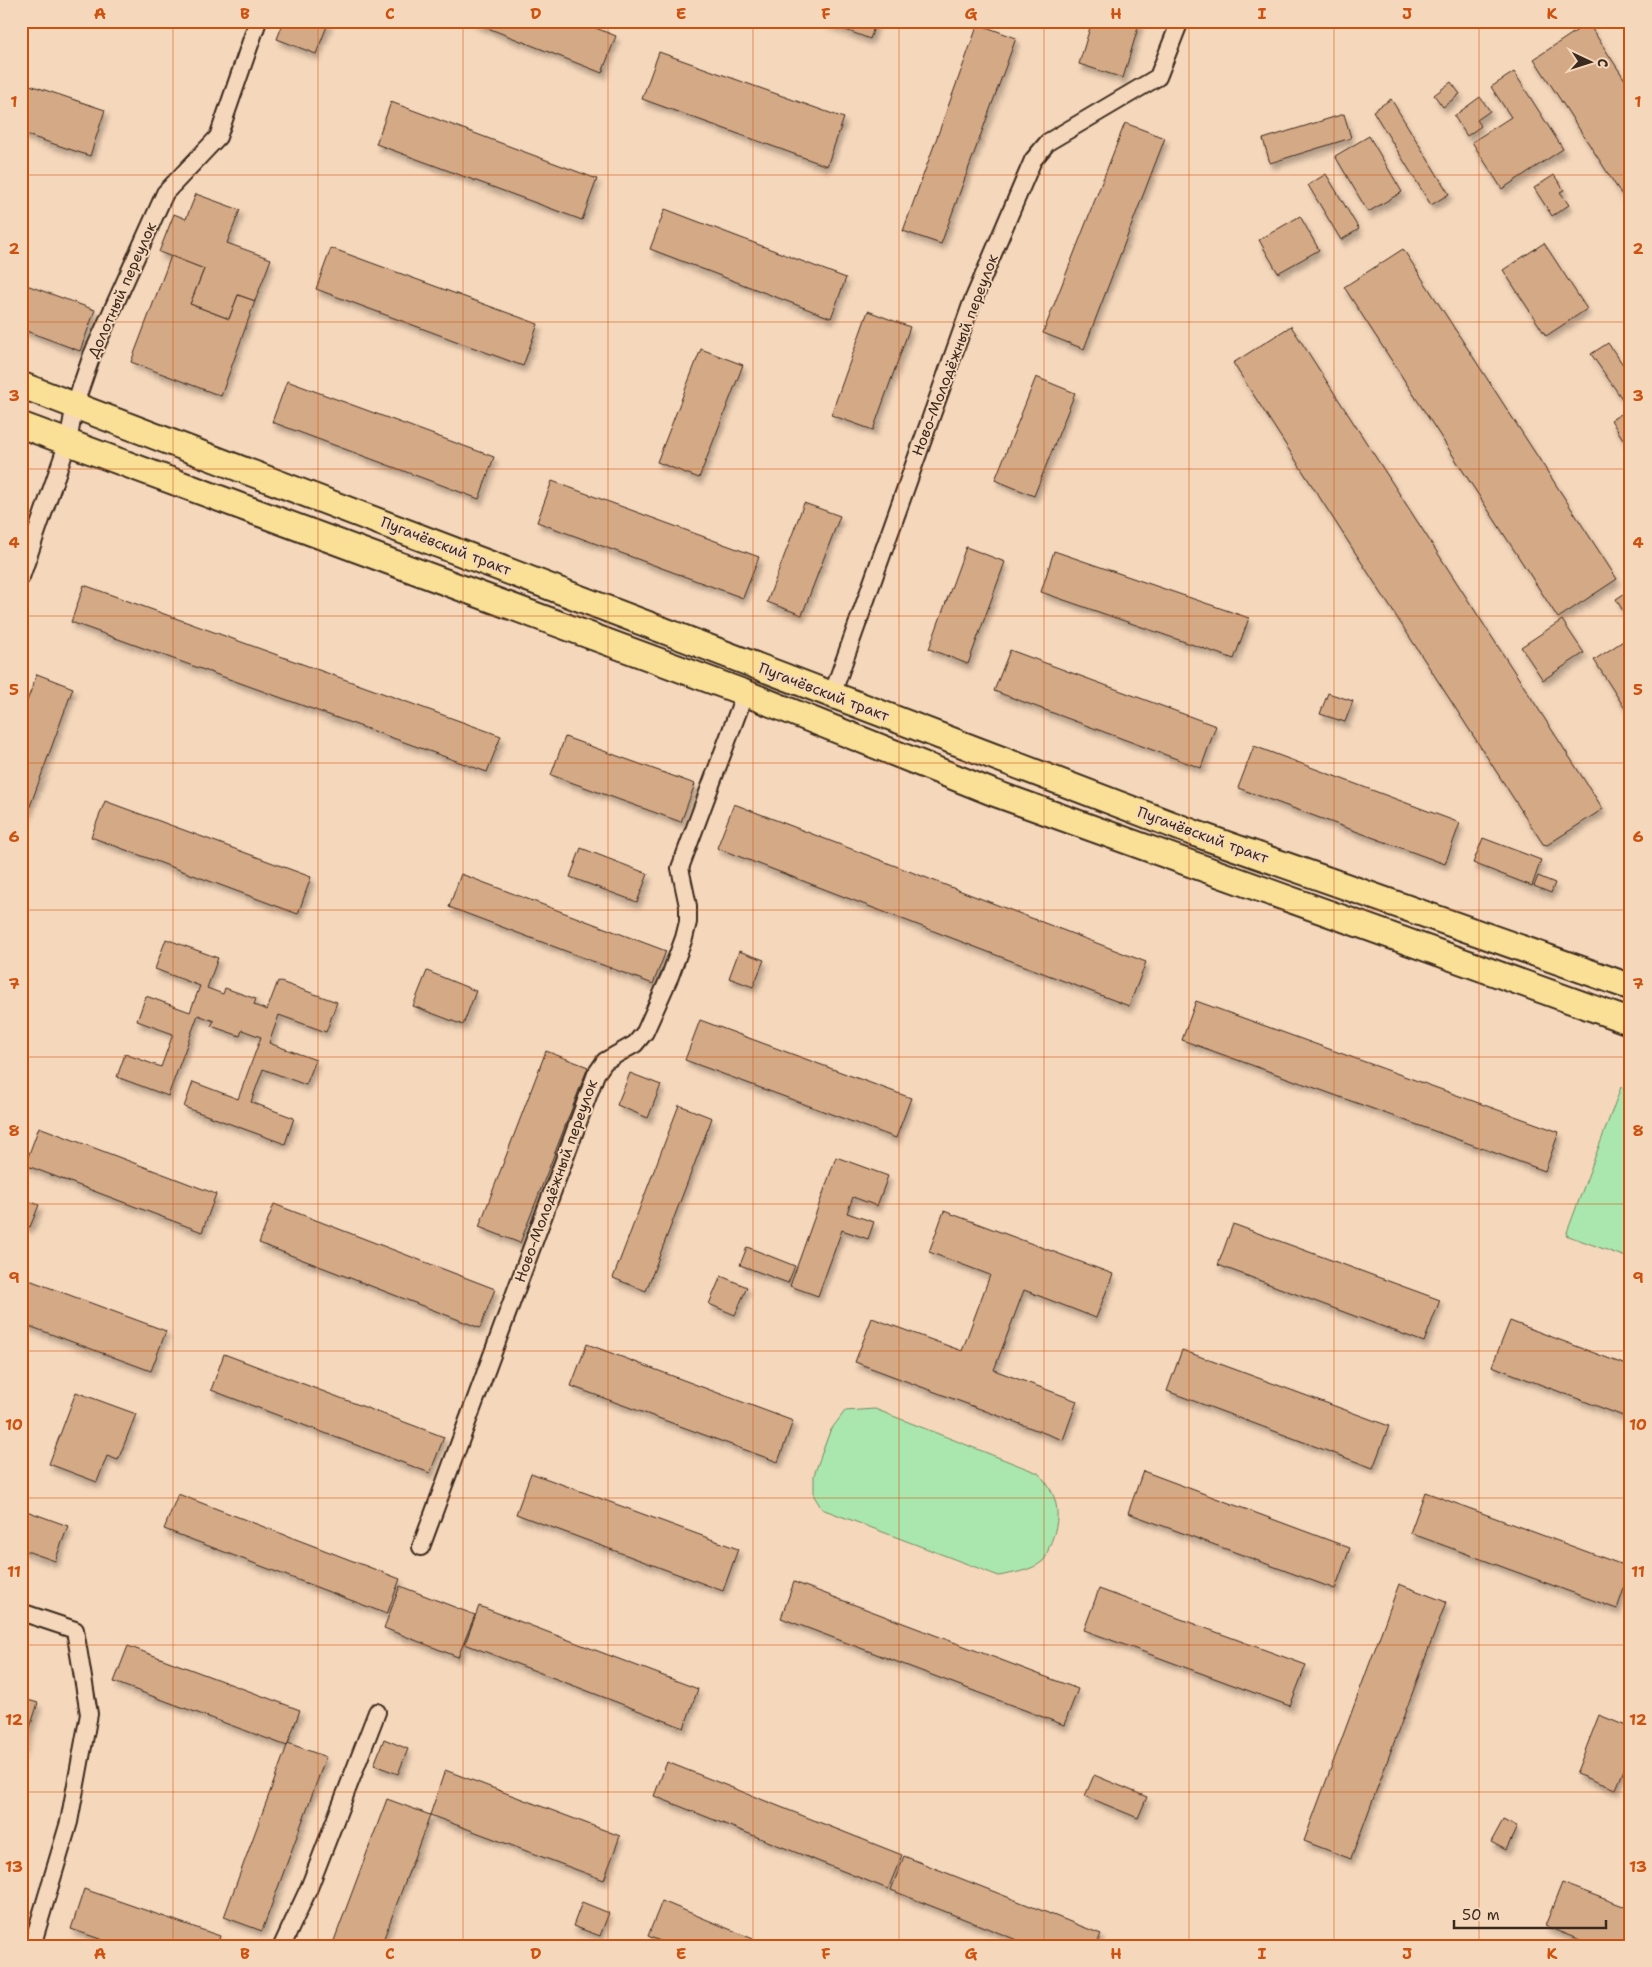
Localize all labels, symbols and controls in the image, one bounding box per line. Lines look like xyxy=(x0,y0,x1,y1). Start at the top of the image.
text: A xyxy=(94,3,106,24)
text: B xyxy=(240,3,250,24)
text: C xyxy=(385,3,395,24)
text: D xyxy=(530,3,542,24)
text: E xyxy=(676,3,686,24)
text: F xyxy=(821,3,831,24)
text: G xyxy=(965,3,978,24)
text: H xyxy=(1110,3,1122,24)
text: I xyxy=(1258,3,1267,24)
text: J xyxy=(1402,3,1412,24)
text: K xyxy=(1547,3,1558,24)
north arrow xyxy=(1564,38,1614,88)
text: С xyxy=(1594,58,1612,68)
text: 1 xyxy=(10,91,18,112)
text: 1 xyxy=(1634,91,1642,112)
street label: Долотный переулок xyxy=(83,219,161,361)
text: 2 xyxy=(8,238,20,259)
text: 2 xyxy=(1632,238,1644,259)
street label: Ново-Молодёжный переулок xyxy=(907,251,1003,459)
text: 3 xyxy=(8,385,20,406)
text: 3 xyxy=(1632,385,1644,406)
street label: Пугачёвский тракт xyxy=(378,512,514,580)
text: 4 xyxy=(8,532,20,553)
text: 4 xyxy=(1632,532,1644,553)
street label: Пугачёвский тракт xyxy=(756,658,892,726)
text: 5 xyxy=(9,679,19,700)
text: 5 xyxy=(1633,679,1643,700)
street label: Пугачёвский тракт xyxy=(1135,802,1272,868)
text: 6 xyxy=(8,826,20,847)
text: 6 xyxy=(1632,826,1644,847)
text: 7 xyxy=(8,973,20,994)
text: 7 xyxy=(1632,973,1644,994)
street label: Ново-Молодёжный переулок xyxy=(510,1077,602,1285)
text: 8 xyxy=(8,1120,20,1141)
text: 8 xyxy=(1632,1120,1644,1141)
text: 9 xyxy=(8,1267,20,1288)
text: 9 xyxy=(1632,1267,1644,1288)
text: 10 xyxy=(5,1414,23,1435)
text: 10 xyxy=(1629,1414,1647,1435)
text: 11 xyxy=(7,1561,21,1582)
text: 11 xyxy=(1631,1561,1645,1582)
text: 12 xyxy=(5,1709,23,1730)
text: 12 xyxy=(1629,1709,1647,1730)
text: 13 xyxy=(5,1856,23,1877)
text: 13 xyxy=(1629,1856,1647,1877)
scale bar xyxy=(1454,1897,1607,1929)
text: 50 m xyxy=(1462,1905,1500,1925)
text: A xyxy=(94,1943,106,1964)
text: B xyxy=(240,1943,250,1964)
text: C xyxy=(385,1943,395,1964)
text: D xyxy=(530,1943,542,1964)
text: E xyxy=(676,1943,686,1964)
text: F xyxy=(821,1943,831,1964)
text: G xyxy=(965,1943,978,1964)
text: H xyxy=(1110,1943,1122,1964)
text: I xyxy=(1258,1943,1267,1964)
text: J xyxy=(1402,1943,1412,1964)
text: K xyxy=(1547,1943,1558,1964)

